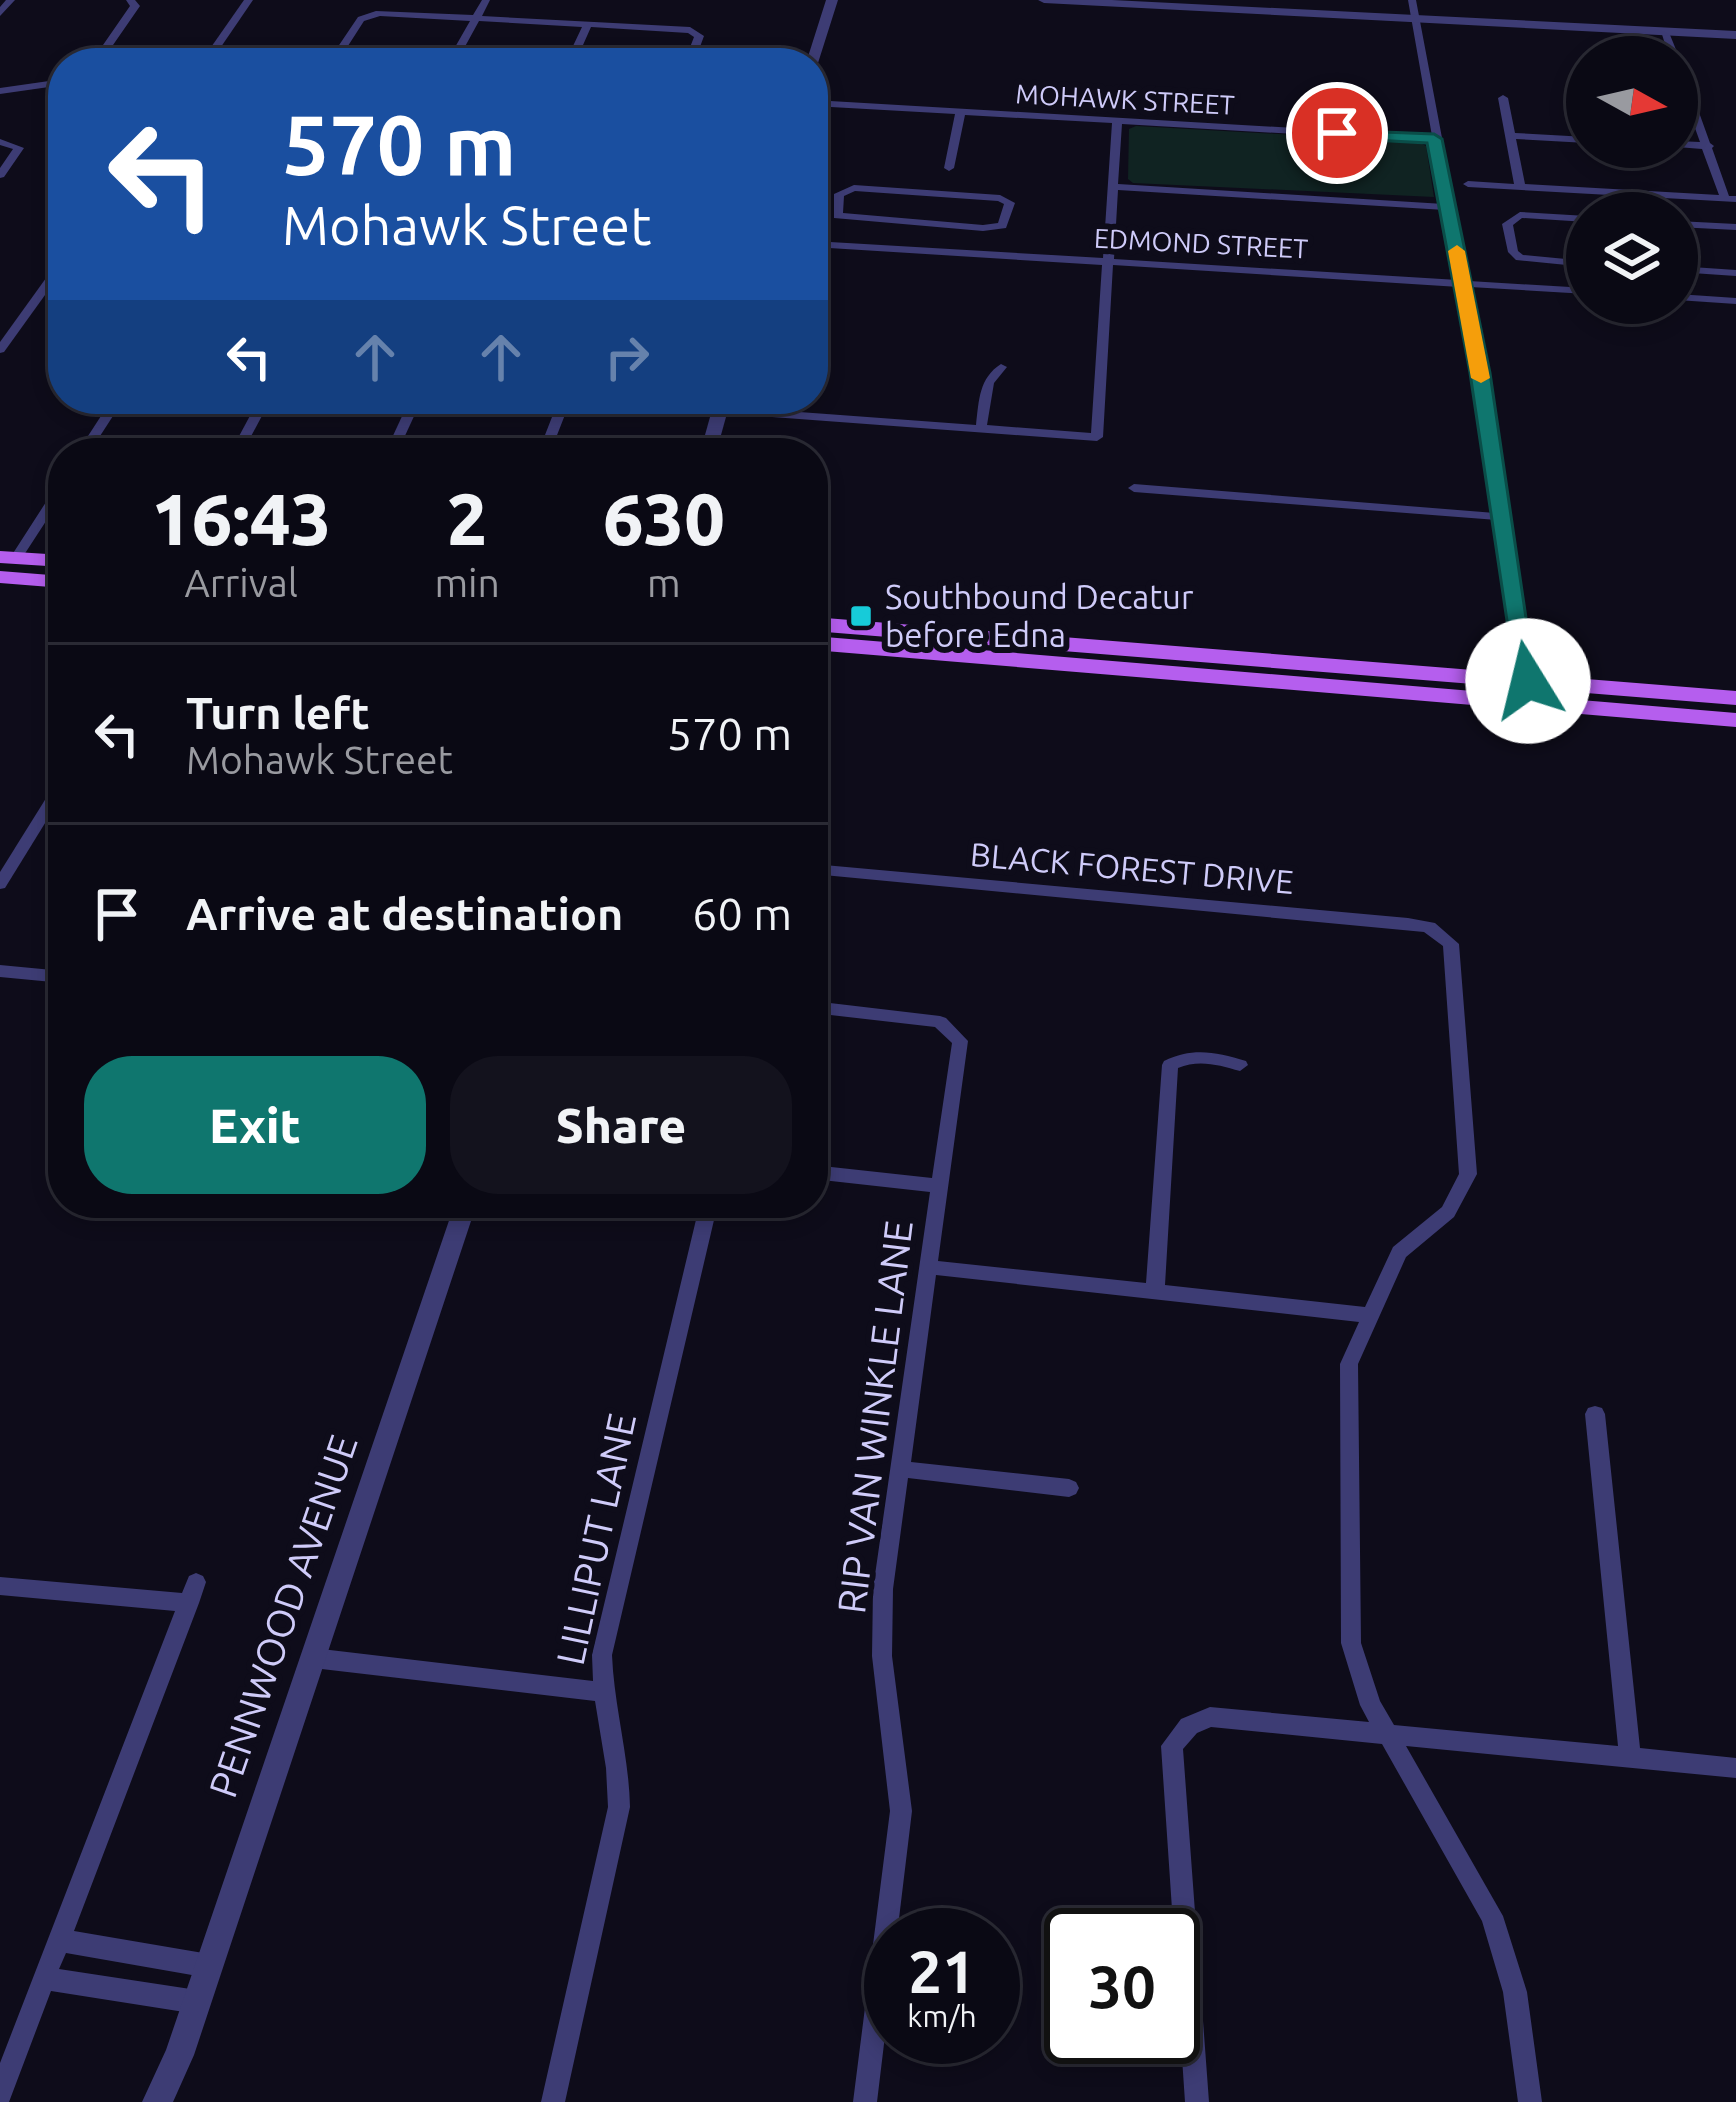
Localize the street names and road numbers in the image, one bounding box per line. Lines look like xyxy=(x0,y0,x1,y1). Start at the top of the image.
street label: MOHAWK STREET xyxy=(1015,78,1235,120)
street label: EDMOND STREET xyxy=(1093,222,1309,264)
street label: BLACK FOREST DRIVE xyxy=(969,835,1295,900)
street label: RIP VAN WINKLE LANE xyxy=(829,1218,920,1616)
street label: LILLIPUT LANE xyxy=(548,1409,643,1669)
street label: PENNWOOD AVENUE xyxy=(200,1429,365,1803)

